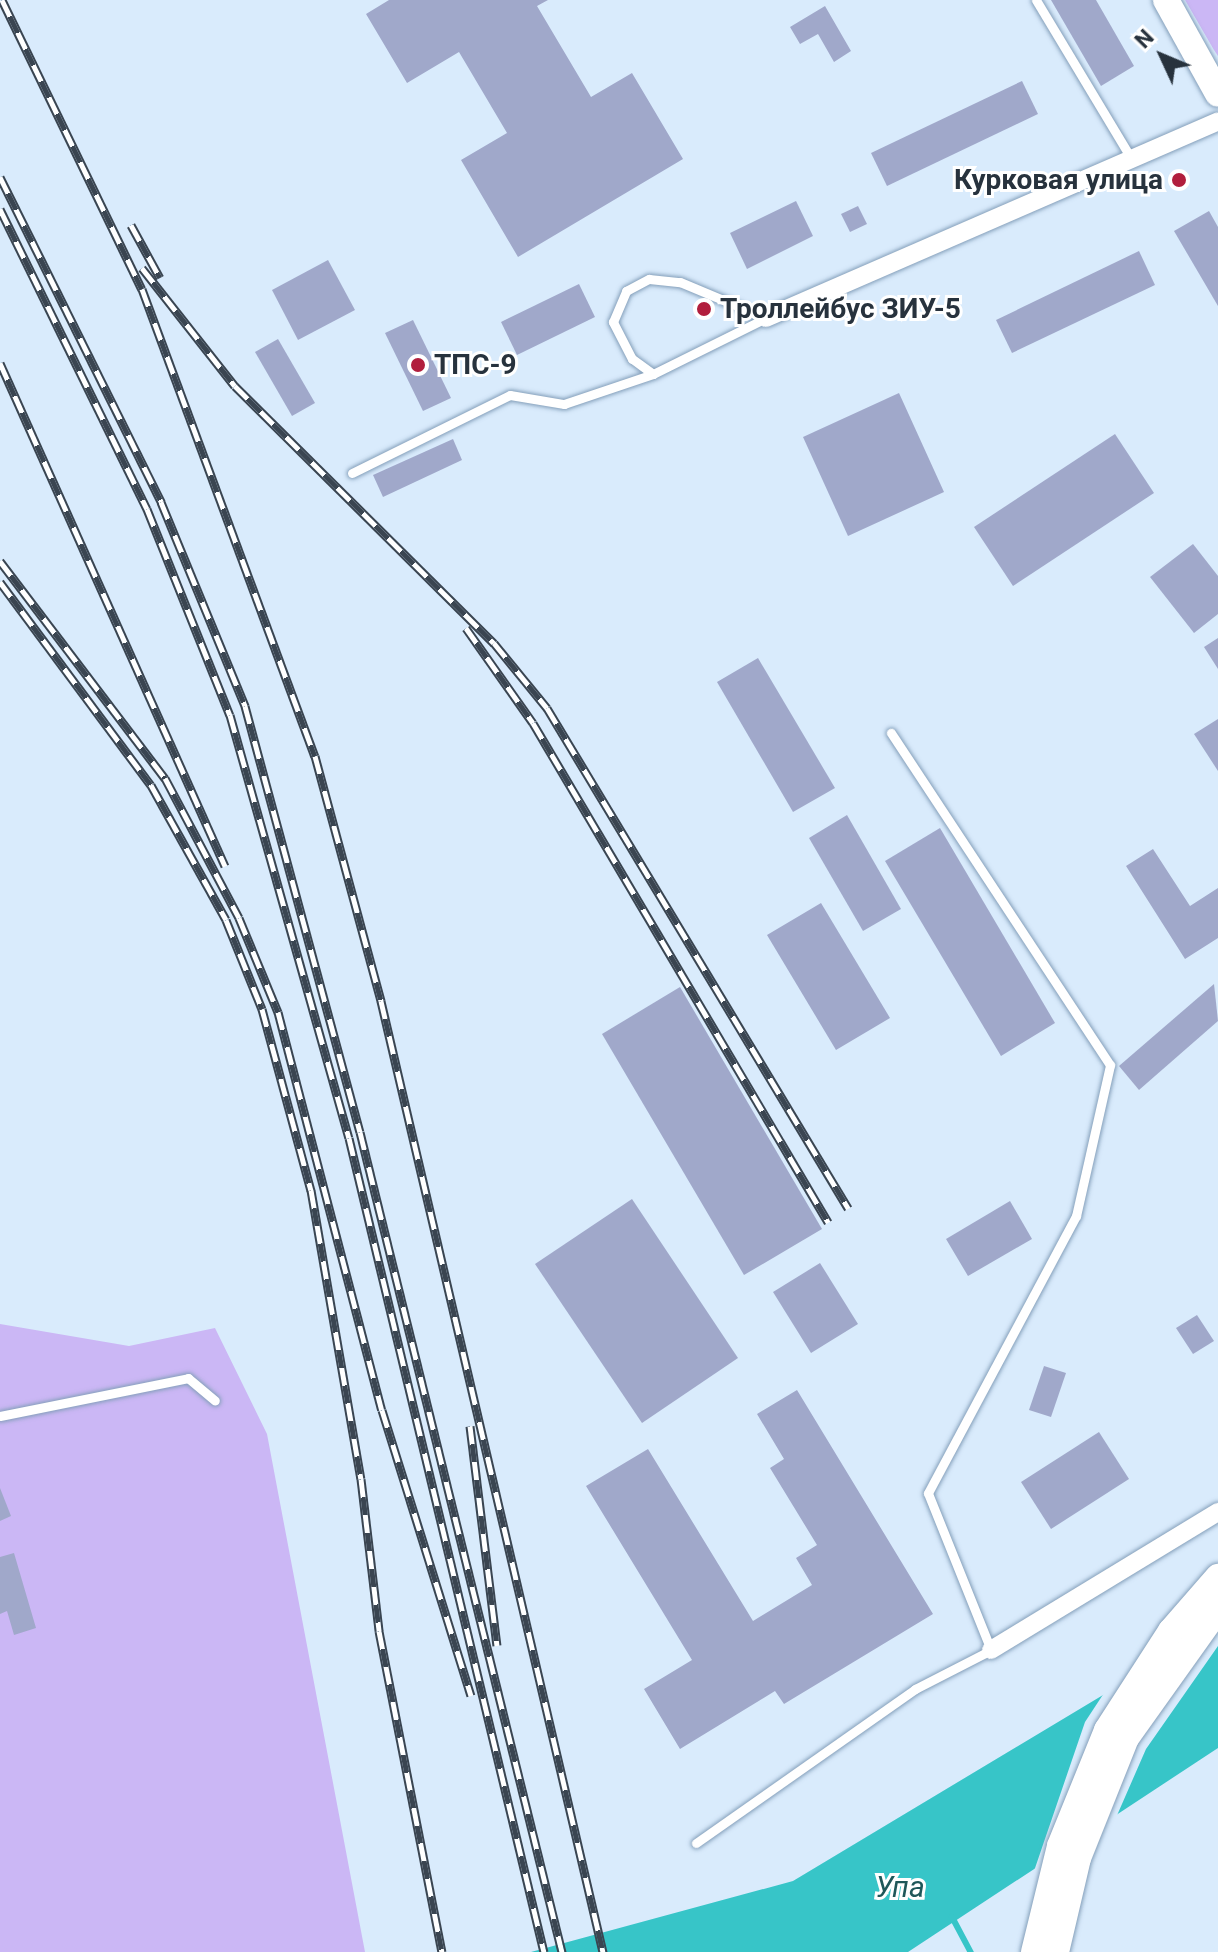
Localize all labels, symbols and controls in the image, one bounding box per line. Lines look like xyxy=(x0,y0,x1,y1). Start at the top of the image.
north arrow xyxy=(1122,16,1202,96)
text: N xyxy=(1130,25,1159,53)
place label: Курковая улица xyxy=(954,163,1163,197)
marker: Курковая улица xyxy=(1170,171,1188,189)
place label: Троллейбус ЗИУ-5 xyxy=(720,292,961,326)
marker: Троллейбус ЗИУ-5 xyxy=(695,300,713,318)
place label: ТПС-9 xyxy=(434,348,517,382)
marker: ТПС-9 xyxy=(409,356,427,374)
water label: Упа xyxy=(875,1869,925,1905)

